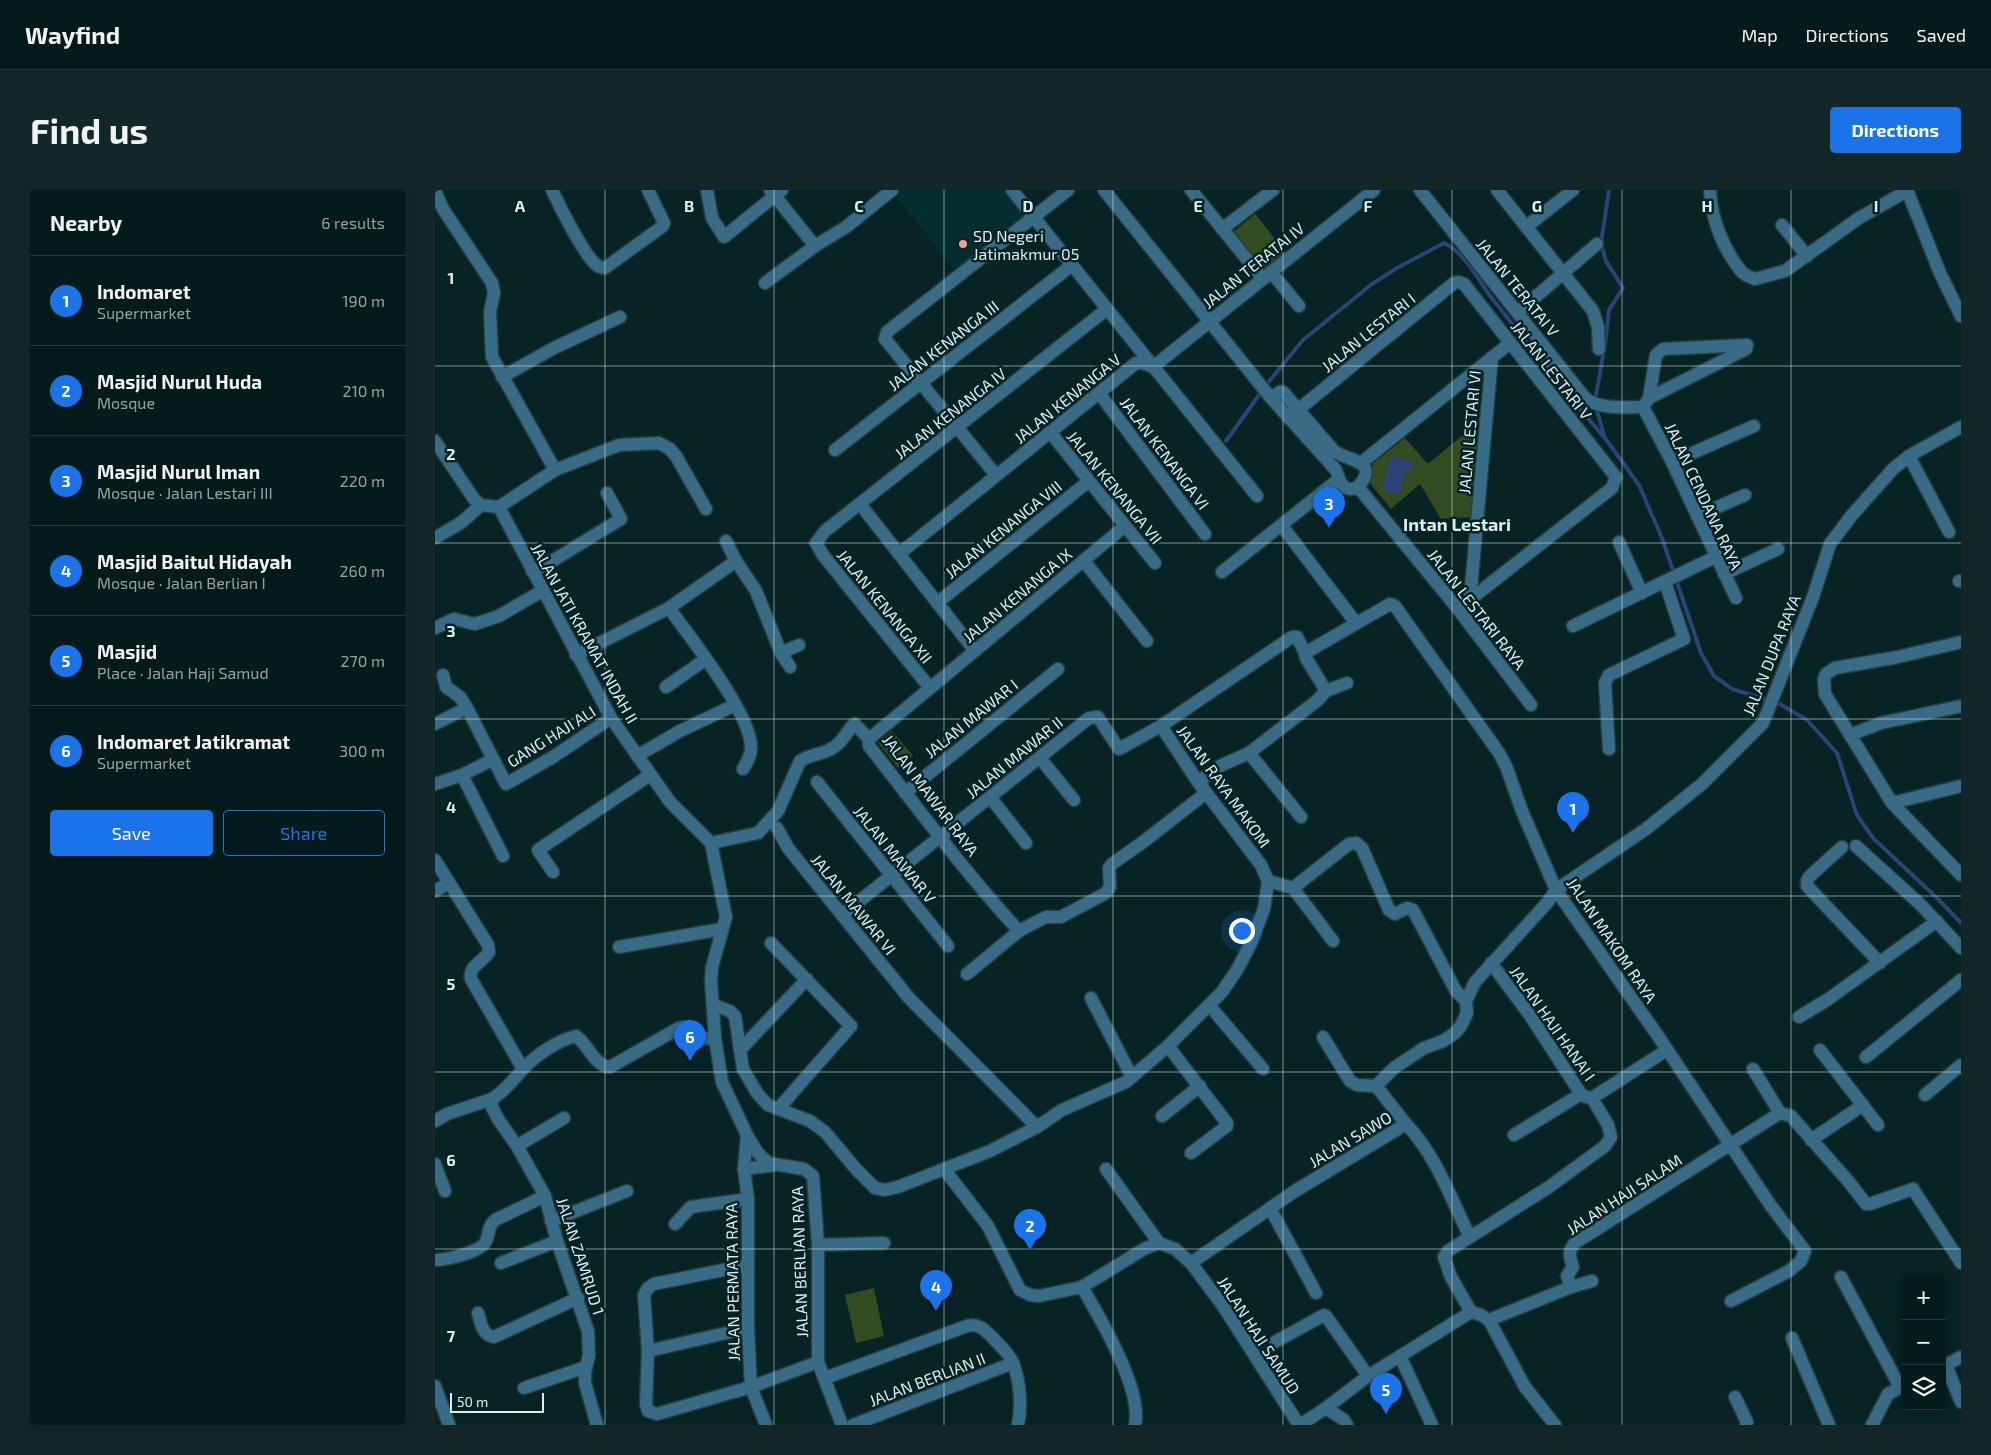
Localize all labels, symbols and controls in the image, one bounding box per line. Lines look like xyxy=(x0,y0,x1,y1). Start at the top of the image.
text: Wayfind xyxy=(25,20,120,49)
text: Map xyxy=(1741,24,1778,46)
text: Directions xyxy=(1806,24,1889,46)
text: Saved xyxy=(1917,24,1966,46)
button: Directions xyxy=(1830,107,1961,153)
text: Find us xyxy=(30,109,148,151)
text: A xyxy=(515,196,526,215)
text: B xyxy=(684,196,694,215)
text: C xyxy=(854,196,864,215)
text: D xyxy=(1023,196,1034,215)
text: E xyxy=(1193,196,1203,215)
text: F xyxy=(1364,196,1373,215)
text: G xyxy=(1532,196,1542,215)
text: H xyxy=(1701,196,1713,215)
text: I xyxy=(1874,196,1878,215)
text: Nearby xyxy=(50,210,122,235)
text: 6 results xyxy=(321,213,385,232)
street label: JALAN TERATAI IV xyxy=(1198,218,1308,312)
place label: SD Negeri Jatimakmur 05 xyxy=(973,226,1079,263)
street label: JALAN TERATAI V xyxy=(1473,234,1563,340)
marker: SD Negeri Jatimakmur 05 xyxy=(957,238,969,250)
text: 1 xyxy=(448,268,454,287)
text: Indomaret xyxy=(97,280,191,303)
street label: JALAN LESTARI I xyxy=(1317,289,1419,375)
text: 1 xyxy=(63,291,69,310)
text: 190 m xyxy=(342,291,385,310)
street label: JALAN KENANGA III xyxy=(884,296,1002,394)
text: Supermarket xyxy=(97,303,191,322)
street label: JALAN LESTARI V xyxy=(1508,317,1597,423)
street label: JALAN KENANGA V xyxy=(1010,349,1124,447)
street label: JALAN KENANGA IV xyxy=(890,363,1010,462)
street label: JALAN LESTARI VI xyxy=(1454,369,1484,495)
text: Masjid Nurul Huda xyxy=(97,370,262,393)
text: 2 xyxy=(61,381,71,400)
text: 210 m xyxy=(342,381,385,400)
text: Mosque xyxy=(97,393,155,412)
street label: JALAN KENANGA VI xyxy=(1116,393,1214,513)
street label: JALAN CENDANA RAYA xyxy=(1662,420,1746,573)
street label: JALAN KENANGA VII xyxy=(1064,427,1166,547)
text: 2 xyxy=(446,444,456,463)
text: Masjid Nurul Iman xyxy=(97,460,260,483)
text: 3 xyxy=(61,471,71,490)
text: 220 m xyxy=(340,471,385,490)
street label: JALAN KENANGA VIII xyxy=(941,476,1065,582)
text: Mosque · Jalan Lestari III xyxy=(97,483,273,502)
pin: 3 xyxy=(1313,487,1345,528)
district label: Intan Lestari xyxy=(1403,513,1511,535)
street label: JALAN JATI KRAMAT INDAH II xyxy=(527,540,643,726)
street label: JALAN KENANGA IX xyxy=(959,544,1076,646)
street label: JALAN KENANGA XII xyxy=(833,545,937,667)
street label: JALAN LESTARI RAYA xyxy=(1424,545,1530,673)
text: Masjid Baitul Hidayah xyxy=(97,550,292,573)
text: 4 xyxy=(61,561,71,580)
text: 260 m xyxy=(340,561,385,580)
text: Mosque · Jalan Berlian I xyxy=(97,573,266,592)
street label: JALAN DUPA RAYA xyxy=(1738,592,1804,718)
text: 3 xyxy=(446,621,456,640)
text: Masjid xyxy=(97,640,157,663)
text: 5 xyxy=(62,651,70,670)
text: 270 m xyxy=(341,651,385,670)
text: Place · Jalan Haji Samud xyxy=(97,663,269,682)
street label: JALAN MAWAR I xyxy=(921,675,1021,761)
street label: GANG HAJI ALI xyxy=(503,701,599,771)
street label: JALAN MAWAR II xyxy=(962,712,1066,802)
street label: JALAN RAYA MAKOM xyxy=(1173,721,1275,851)
text: Indomaret Jatikramat xyxy=(97,730,290,753)
street label: JALAN MAWAR RAYA xyxy=(879,730,983,860)
text: 6 xyxy=(61,741,71,760)
text: 300 m xyxy=(339,741,385,760)
text: Supermarket xyxy=(97,753,191,772)
pin: 1 xyxy=(1557,792,1589,833)
text: 4 xyxy=(446,797,456,816)
street label: JALAN MAWAR V xyxy=(850,802,940,907)
button: Save xyxy=(50,810,213,856)
button: Share xyxy=(223,810,385,856)
street label: JALAN MAWAR VI xyxy=(808,850,900,958)
street label: JALAN MAKOM RAYA xyxy=(1563,874,1661,1006)
your location xyxy=(1229,918,1255,944)
street label: JALAN HAJI HANAI I xyxy=(1506,962,1600,1084)
text: 5 xyxy=(447,974,456,993)
pin: 6 xyxy=(674,1020,706,1061)
street label: JALAN SAWO xyxy=(1305,1107,1395,1171)
text: 6 xyxy=(446,1150,456,1169)
street label: JALAN HAJI SALAM xyxy=(1563,1150,1685,1238)
street label: JALAN BERLIAN RAYA xyxy=(787,1186,811,1338)
street label: JALAN ZAMRUD 1 xyxy=(553,1195,609,1317)
street label: JALAN PERMATA RAYA xyxy=(721,1203,743,1361)
pin: 2 xyxy=(1014,1209,1046,1250)
pin: 4 xyxy=(920,1270,952,1311)
street label: JALAN HAJI SAMUD xyxy=(1214,1273,1304,1397)
map controls xyxy=(1901,1275,1946,1410)
button: + xyxy=(1901,1275,1946,1320)
button: − xyxy=(1901,1320,1946,1365)
text: 7 xyxy=(447,1326,456,1345)
street label: JALAN BERLIAN II xyxy=(866,1348,988,1410)
button: layers xyxy=(1901,1365,1946,1410)
pin: 5 xyxy=(1370,1373,1402,1414)
scale bar xyxy=(450,1390,544,1413)
text: 50 m xyxy=(457,1393,488,1410)

